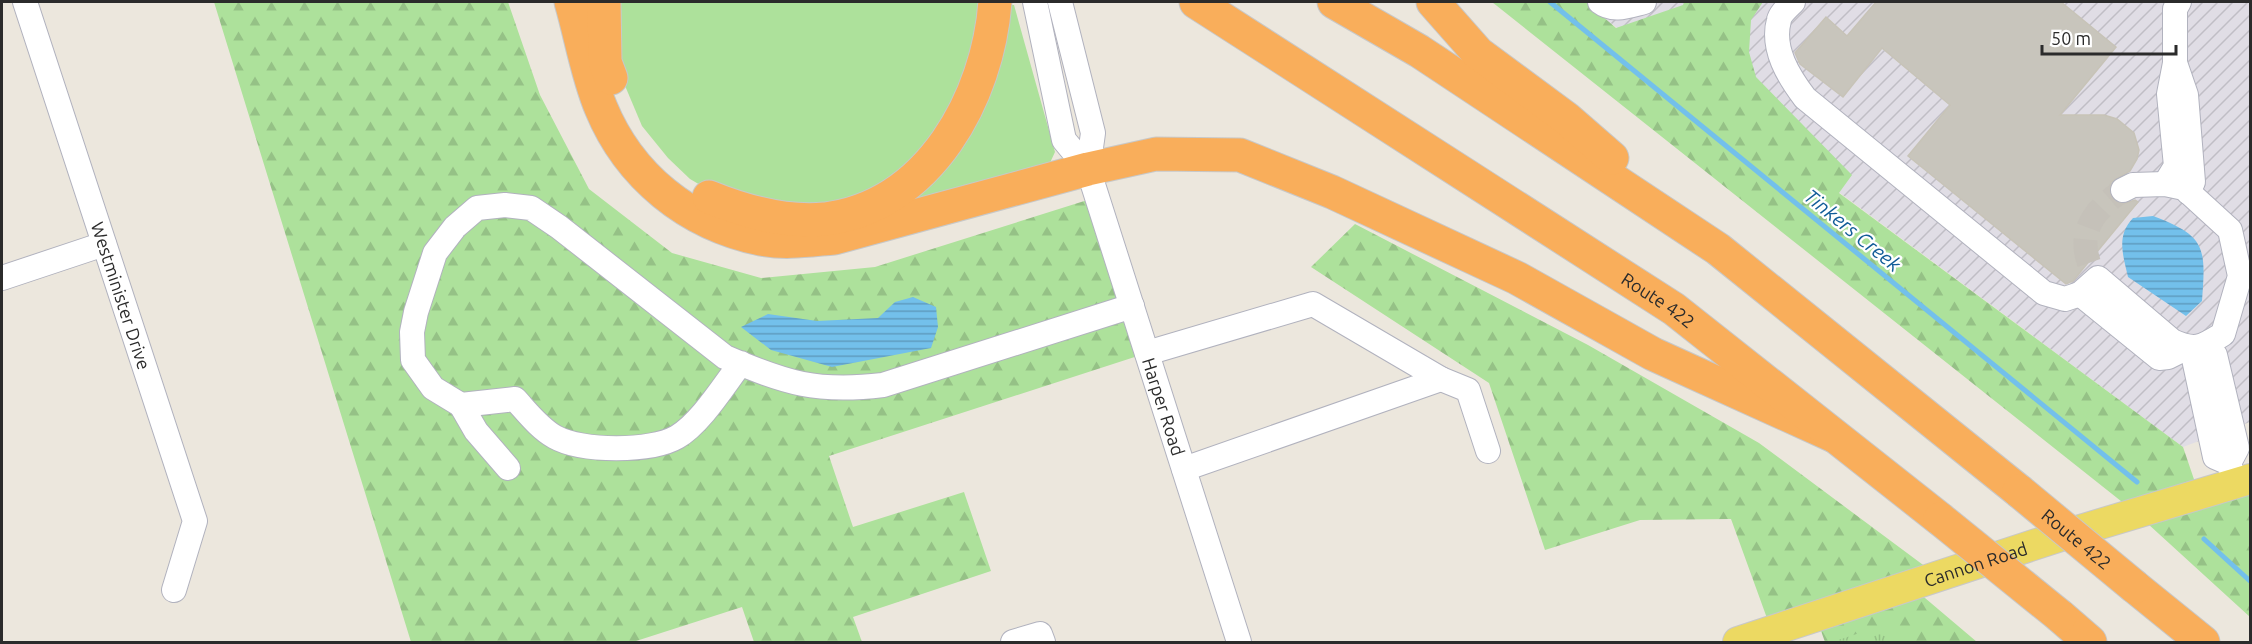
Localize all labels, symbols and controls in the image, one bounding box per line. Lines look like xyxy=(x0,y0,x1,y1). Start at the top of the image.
scale bar xyxy=(2042,18,2176,56)
text: 50 m xyxy=(2051,28,2091,48)
water label: Tinkers Creek xyxy=(1800,184,1907,276)
street label: Westminister Drive xyxy=(88,219,155,372)
street label: Route 422 xyxy=(1618,268,1699,332)
street label: Harper Road xyxy=(1139,355,1189,458)
street label: Route 422 xyxy=(2038,504,2115,573)
street label: Cannon Road xyxy=(1921,538,2030,590)

